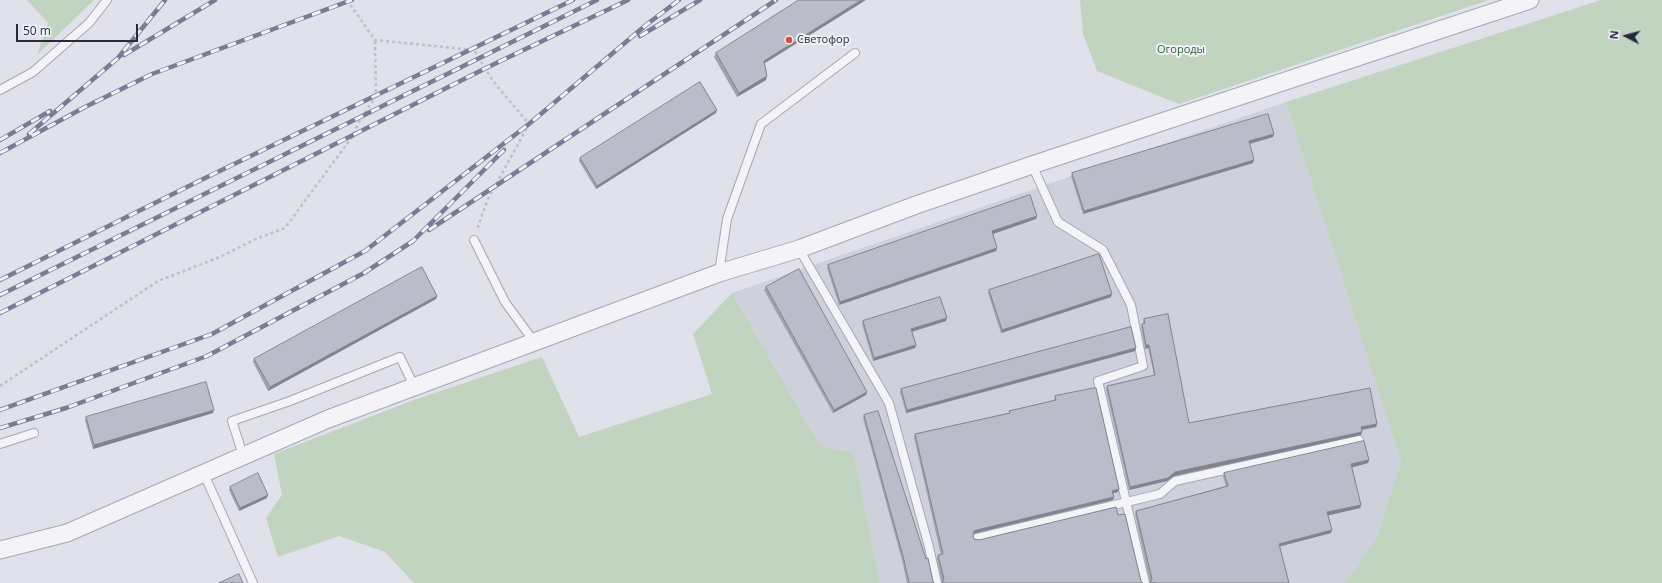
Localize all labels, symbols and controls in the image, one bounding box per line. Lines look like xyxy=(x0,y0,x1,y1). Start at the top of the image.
scale bar xyxy=(18,16,140,42)
north arrow xyxy=(1606,16,1646,56)
text: 50 m xyxy=(23,22,51,39)
text: N xyxy=(1606,29,1621,40)
place label: Светофор xyxy=(797,33,849,47)
marker: Светофор xyxy=(784,35,794,45)
park label: Огороды xyxy=(1157,43,1205,57)

